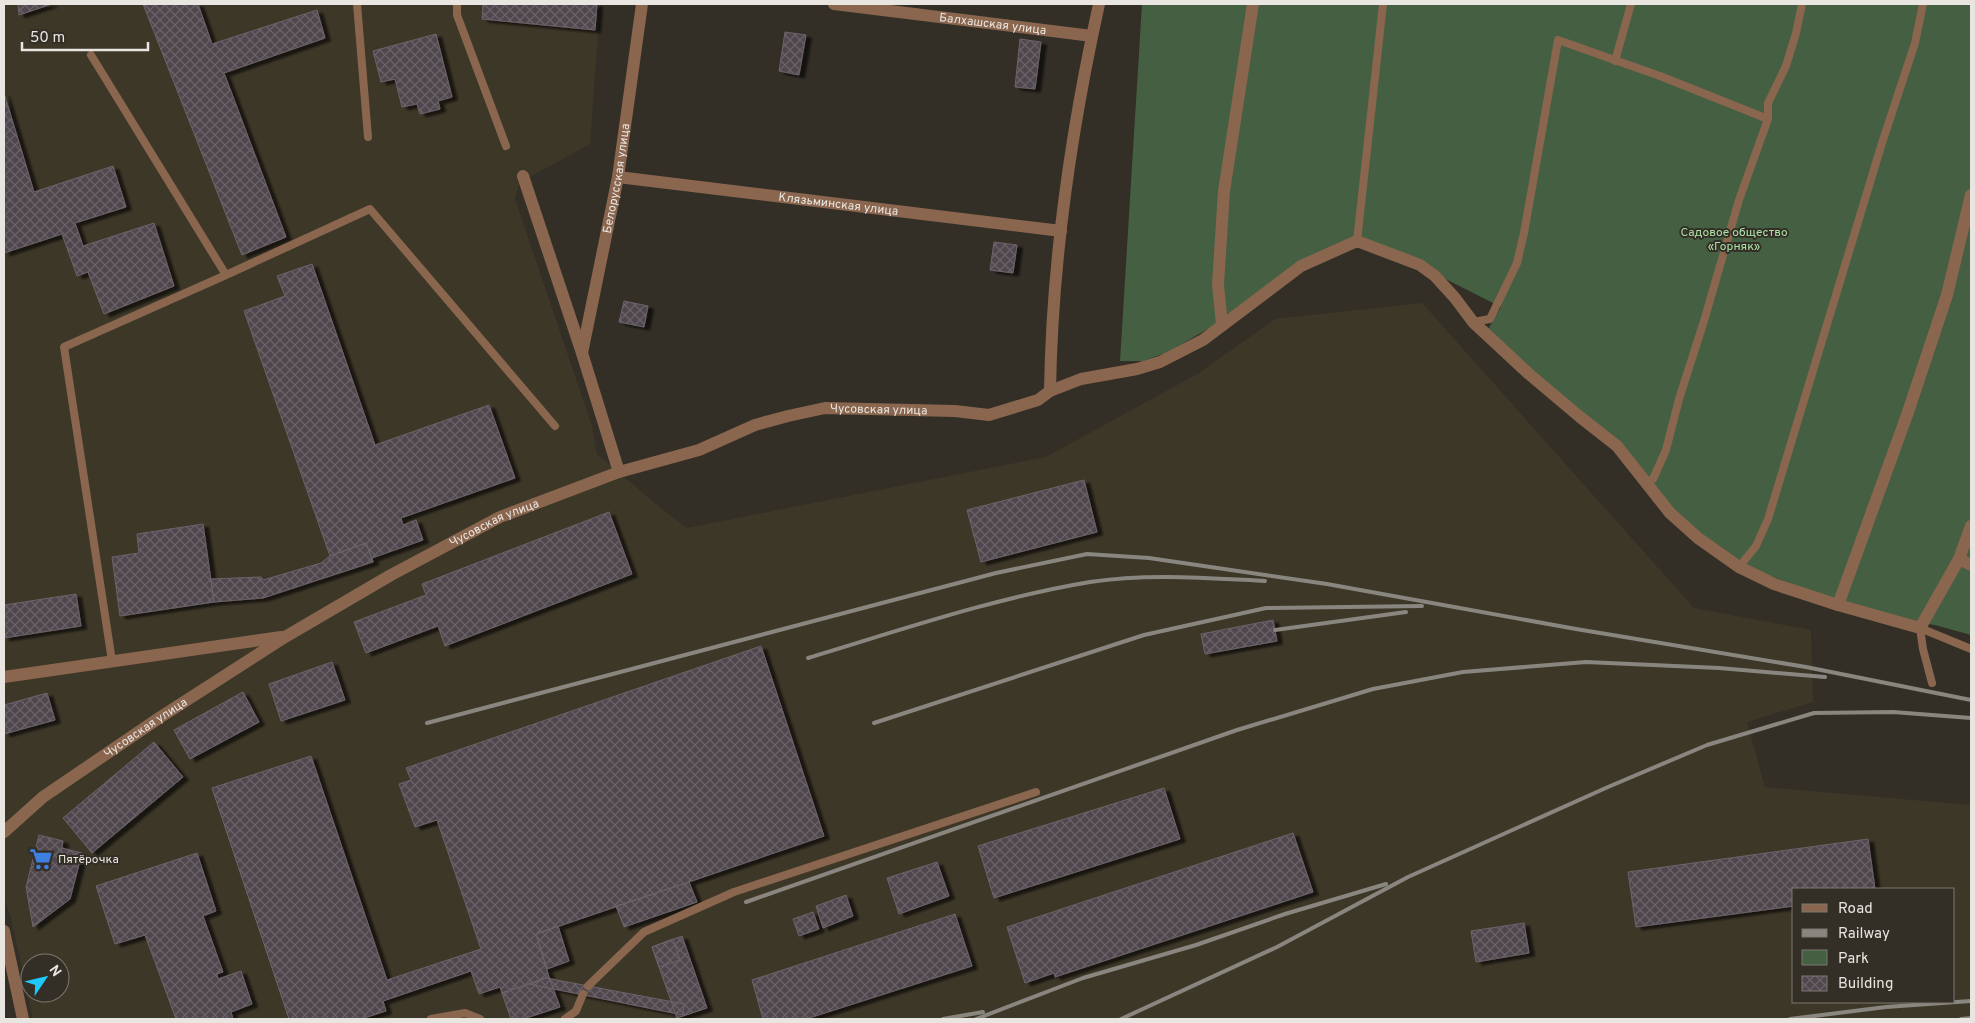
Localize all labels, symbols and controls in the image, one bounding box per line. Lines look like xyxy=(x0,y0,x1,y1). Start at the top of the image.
street label: Балхашская улица xyxy=(938,10,1047,39)
scale bar xyxy=(22,20,149,52)
text: 50 m xyxy=(30,29,65,48)
street label: Белорусская улица xyxy=(600,123,634,235)
street label: Клязьминская улица xyxy=(777,190,899,220)
park label: Садовое общество «Горняк» xyxy=(1680,225,1788,255)
street label: Чусовская улица xyxy=(830,401,927,419)
street label: Чусовская улица xyxy=(447,496,541,552)
street label: Чусовская улица xyxy=(101,695,191,762)
supermarket icon: Пятёрочка xyxy=(28,846,54,872)
place label: Пятёрочка xyxy=(58,852,119,868)
legend xyxy=(1792,888,1955,1003)
text: Road xyxy=(1838,900,1873,919)
text: Railway xyxy=(1838,925,1890,944)
text: Park xyxy=(1838,950,1869,969)
north arrow xyxy=(20,953,70,1003)
text: N xyxy=(45,962,64,980)
text: Building xyxy=(1838,975,1893,994)

